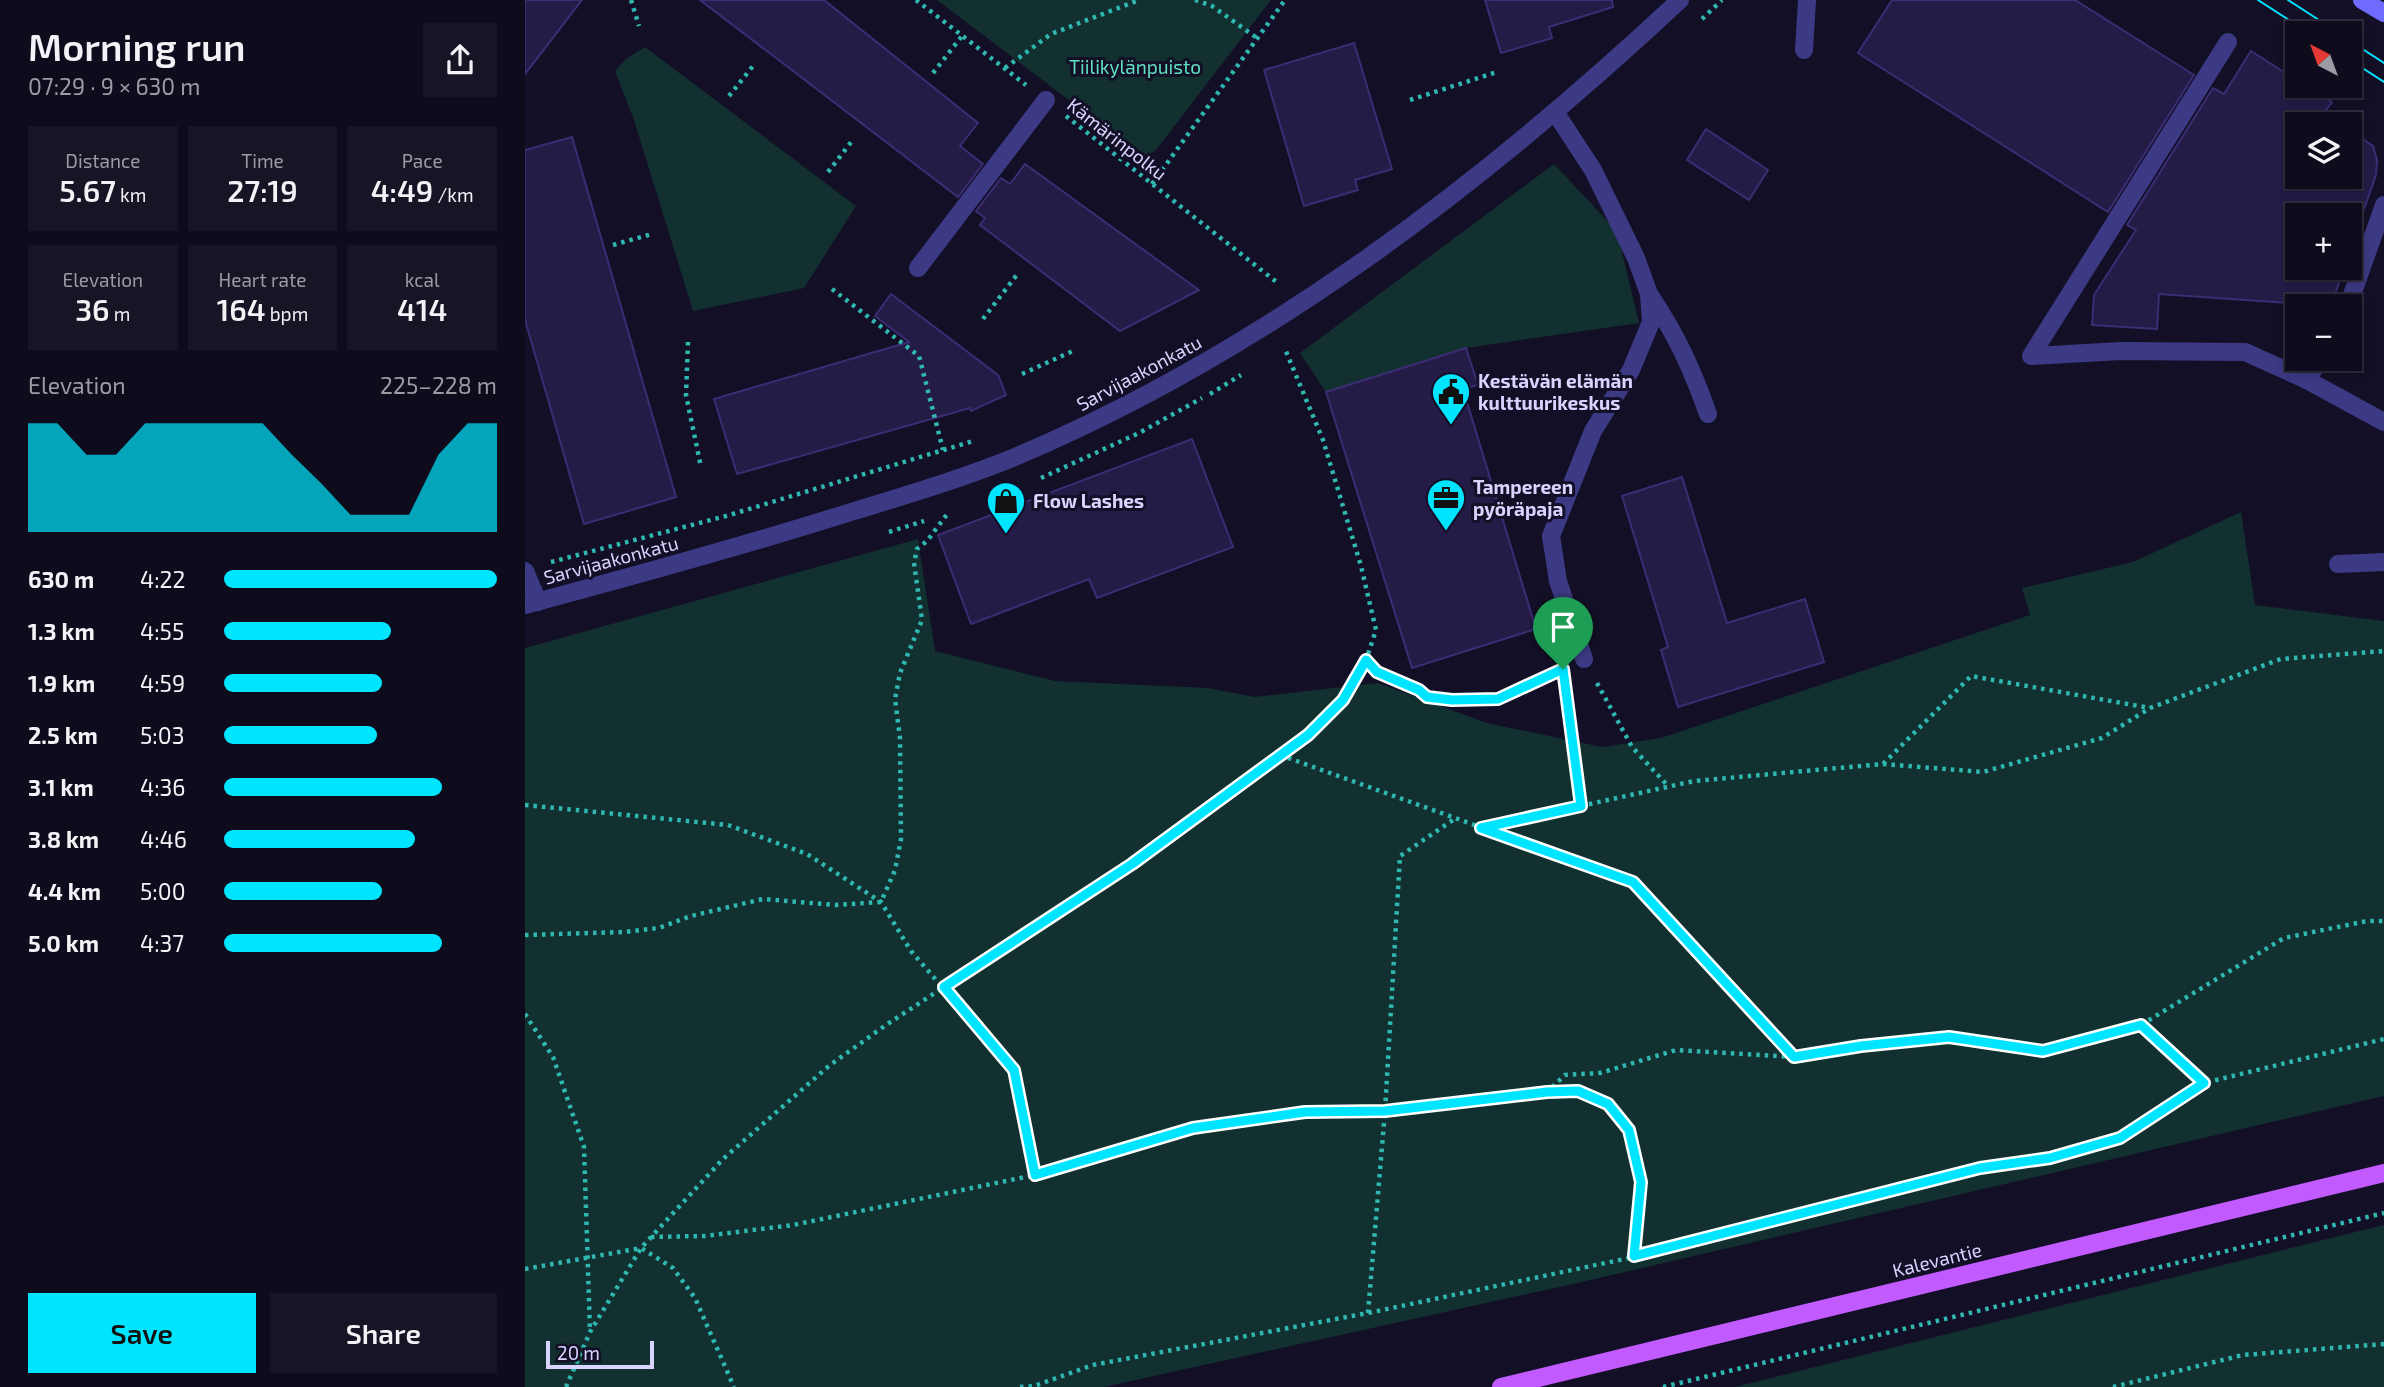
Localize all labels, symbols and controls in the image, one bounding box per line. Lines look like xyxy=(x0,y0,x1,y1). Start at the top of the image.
north arrow xyxy=(2285,21,2363,98)
map controls xyxy=(2285,21,2362,371)
text: Morning run xyxy=(28,23,246,69)
button: share xyxy=(423,23,497,97)
park label: Tiilikylänpuisto xyxy=(1069,55,1201,78)
text: 07:29 · 9 × 630 m xyxy=(28,72,200,100)
street label: Kämärinpolku xyxy=(1063,93,1172,185)
button: layers xyxy=(2285,112,2362,189)
text: Distance xyxy=(65,149,140,172)
text: Time xyxy=(241,149,284,172)
text: Pace xyxy=(402,149,443,172)
text: 5.67 xyxy=(59,172,116,208)
text: 27:19 xyxy=(227,172,298,208)
text: 4:49 xyxy=(371,172,433,208)
text: km xyxy=(116,183,146,206)
text: /km xyxy=(433,183,474,206)
button: + xyxy=(2285,203,2362,280)
text: Elevation xyxy=(63,268,143,291)
text: Heart rate xyxy=(219,268,306,291)
text: kcal xyxy=(405,268,440,291)
text: 36 xyxy=(75,291,110,327)
text: 164 xyxy=(217,291,266,327)
text: 414 xyxy=(397,291,447,327)
button: − xyxy=(2285,294,2362,371)
text: m xyxy=(110,302,130,325)
text: bpm xyxy=(266,302,308,325)
street label: Sarvijaakonkatu xyxy=(1072,330,1205,415)
place label: Kestävän elämän kulttuurikeskus xyxy=(1478,369,1633,414)
text: Elevation xyxy=(28,371,126,399)
text: 225–228 m xyxy=(380,371,497,399)
public building icon: Kestävän elämän kulttuurikeskus xyxy=(1430,371,1472,426)
place label: Tampereen pyöräpaja xyxy=(1473,475,1573,521)
office icon: Tampereen pyöräpaja xyxy=(1425,477,1467,532)
shop icon: Flow Lashes xyxy=(985,480,1027,535)
place label: Flow Lashes xyxy=(1033,489,1144,512)
street label: Sarvijaakonkatu xyxy=(541,530,681,589)
text: 630 m xyxy=(28,565,94,593)
text: 4:22 xyxy=(140,565,185,593)
pin xyxy=(1533,597,1593,669)
icon: arrive xyxy=(1544,608,1582,646)
text: 1.3 km xyxy=(28,617,95,645)
text: 4:55 xyxy=(140,617,184,645)
text: 1.9 km xyxy=(28,669,95,697)
text: 4:59 xyxy=(140,669,185,697)
text: 2.5 km xyxy=(28,721,98,749)
text: 5:03 xyxy=(140,721,184,749)
text: 3.1 km xyxy=(28,773,94,801)
text: 4:36 xyxy=(140,773,186,801)
text: 3.8 km xyxy=(28,825,99,853)
text: 4:46 xyxy=(140,825,187,853)
text: 4.4 km xyxy=(28,877,101,905)
text: 5:00 xyxy=(140,877,186,905)
text: 5.0 km xyxy=(28,929,99,957)
text: 4:37 xyxy=(140,929,184,957)
street label: Kalevantie xyxy=(1890,1237,1984,1282)
button: Save xyxy=(28,1293,256,1373)
button: Share xyxy=(270,1293,497,1373)
scale bar xyxy=(546,1338,655,1370)
text: 20 m xyxy=(557,1341,600,1364)

